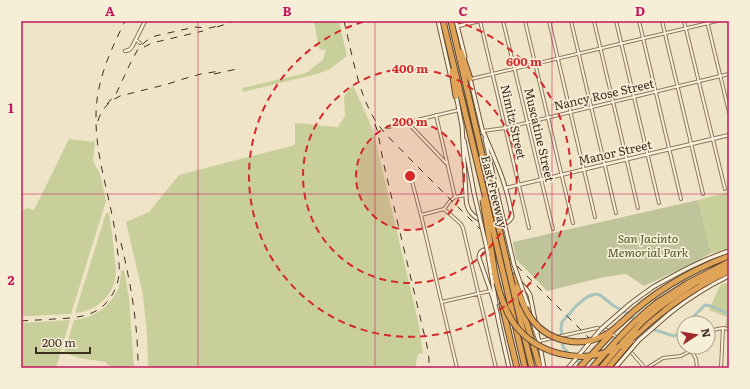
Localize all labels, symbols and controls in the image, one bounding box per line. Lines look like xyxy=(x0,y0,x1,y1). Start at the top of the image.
text: A xyxy=(105,1,115,20)
text: B xyxy=(283,1,292,20)
text: C xyxy=(458,1,468,20)
text: D xyxy=(635,1,645,20)
text: 600 m xyxy=(506,52,542,70)
text: 400 m xyxy=(392,59,428,77)
street label: Nancy Rose Street xyxy=(552,74,656,114)
street label: Nimitz Street xyxy=(497,83,531,161)
street label: Muscatine Street xyxy=(520,86,560,184)
text: 1 xyxy=(8,98,14,117)
text: 200 m xyxy=(392,112,428,130)
street label: Manor Street xyxy=(576,135,654,169)
street label: East Freeway xyxy=(477,153,513,230)
centre of rings xyxy=(403,169,417,183)
park label: San Jacinto Memorial Park xyxy=(608,229,689,261)
text: 2 xyxy=(8,270,15,289)
north arrow xyxy=(676,315,716,355)
text: N xyxy=(698,327,716,339)
scale bar xyxy=(36,329,90,355)
text: 200 m xyxy=(42,333,76,351)

